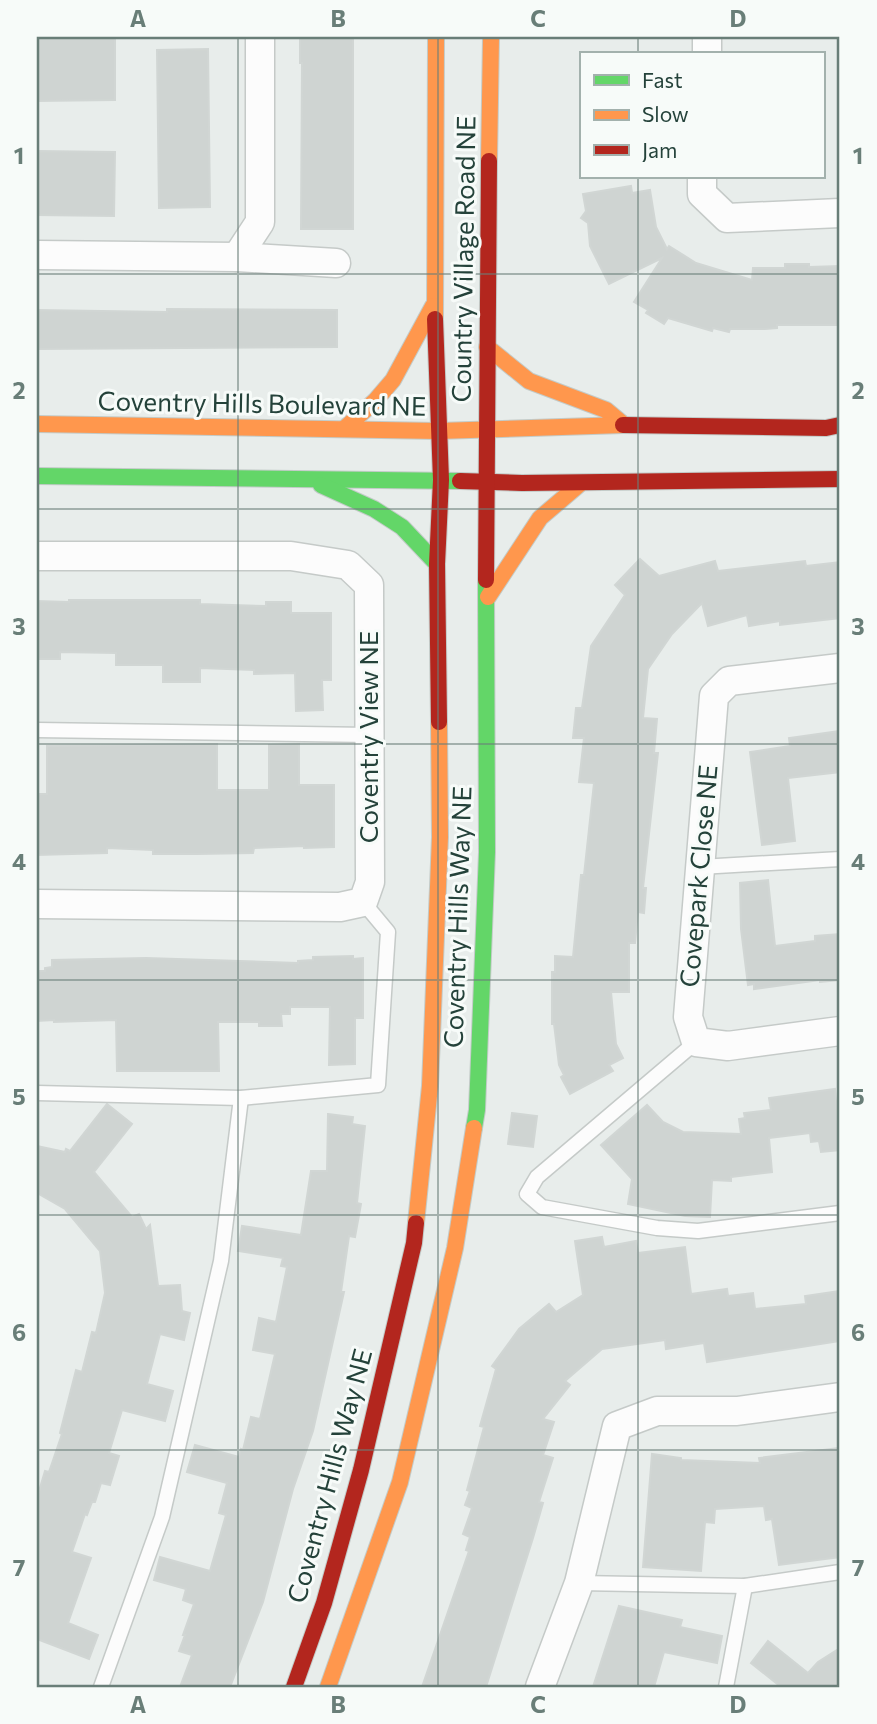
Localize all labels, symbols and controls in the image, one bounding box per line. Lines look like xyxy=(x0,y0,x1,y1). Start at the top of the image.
text: A xyxy=(130,4,147,32)
text: B xyxy=(330,4,346,32)
text: C xyxy=(530,4,546,32)
text: D xyxy=(730,4,747,32)
legend xyxy=(580,52,824,178)
text: Fast xyxy=(642,67,683,92)
text: Slow xyxy=(642,101,689,126)
street label: Country Village Road NE xyxy=(444,115,481,403)
text: Jam xyxy=(642,137,677,162)
text: 1 xyxy=(14,141,24,169)
text: 1 xyxy=(853,141,863,169)
text: 2 xyxy=(12,376,26,404)
text: 2 xyxy=(851,376,865,404)
street label: Coventry Hills Boulevard NE xyxy=(98,384,427,421)
text: 3 xyxy=(12,612,26,640)
text: 3 xyxy=(851,612,865,640)
street label: Coventry View NE xyxy=(352,631,383,843)
street label: Covepark Close NE xyxy=(672,763,723,988)
street label: Coventry Hills Way NE xyxy=(436,786,477,1048)
text: 4 xyxy=(12,847,26,875)
text: 4 xyxy=(851,847,865,875)
text: 5 xyxy=(12,1082,26,1110)
text: 5 xyxy=(851,1082,865,1110)
text: 6 xyxy=(12,1318,26,1346)
text: 6 xyxy=(851,1318,865,1346)
street label: Coventry Hills Way NE xyxy=(280,1345,377,1606)
text: 7 xyxy=(13,1553,25,1581)
text: 7 xyxy=(852,1553,864,1581)
text: A xyxy=(130,1690,147,1718)
text: B xyxy=(330,1690,346,1718)
text: C xyxy=(530,1690,546,1718)
text: D xyxy=(730,1690,747,1718)

